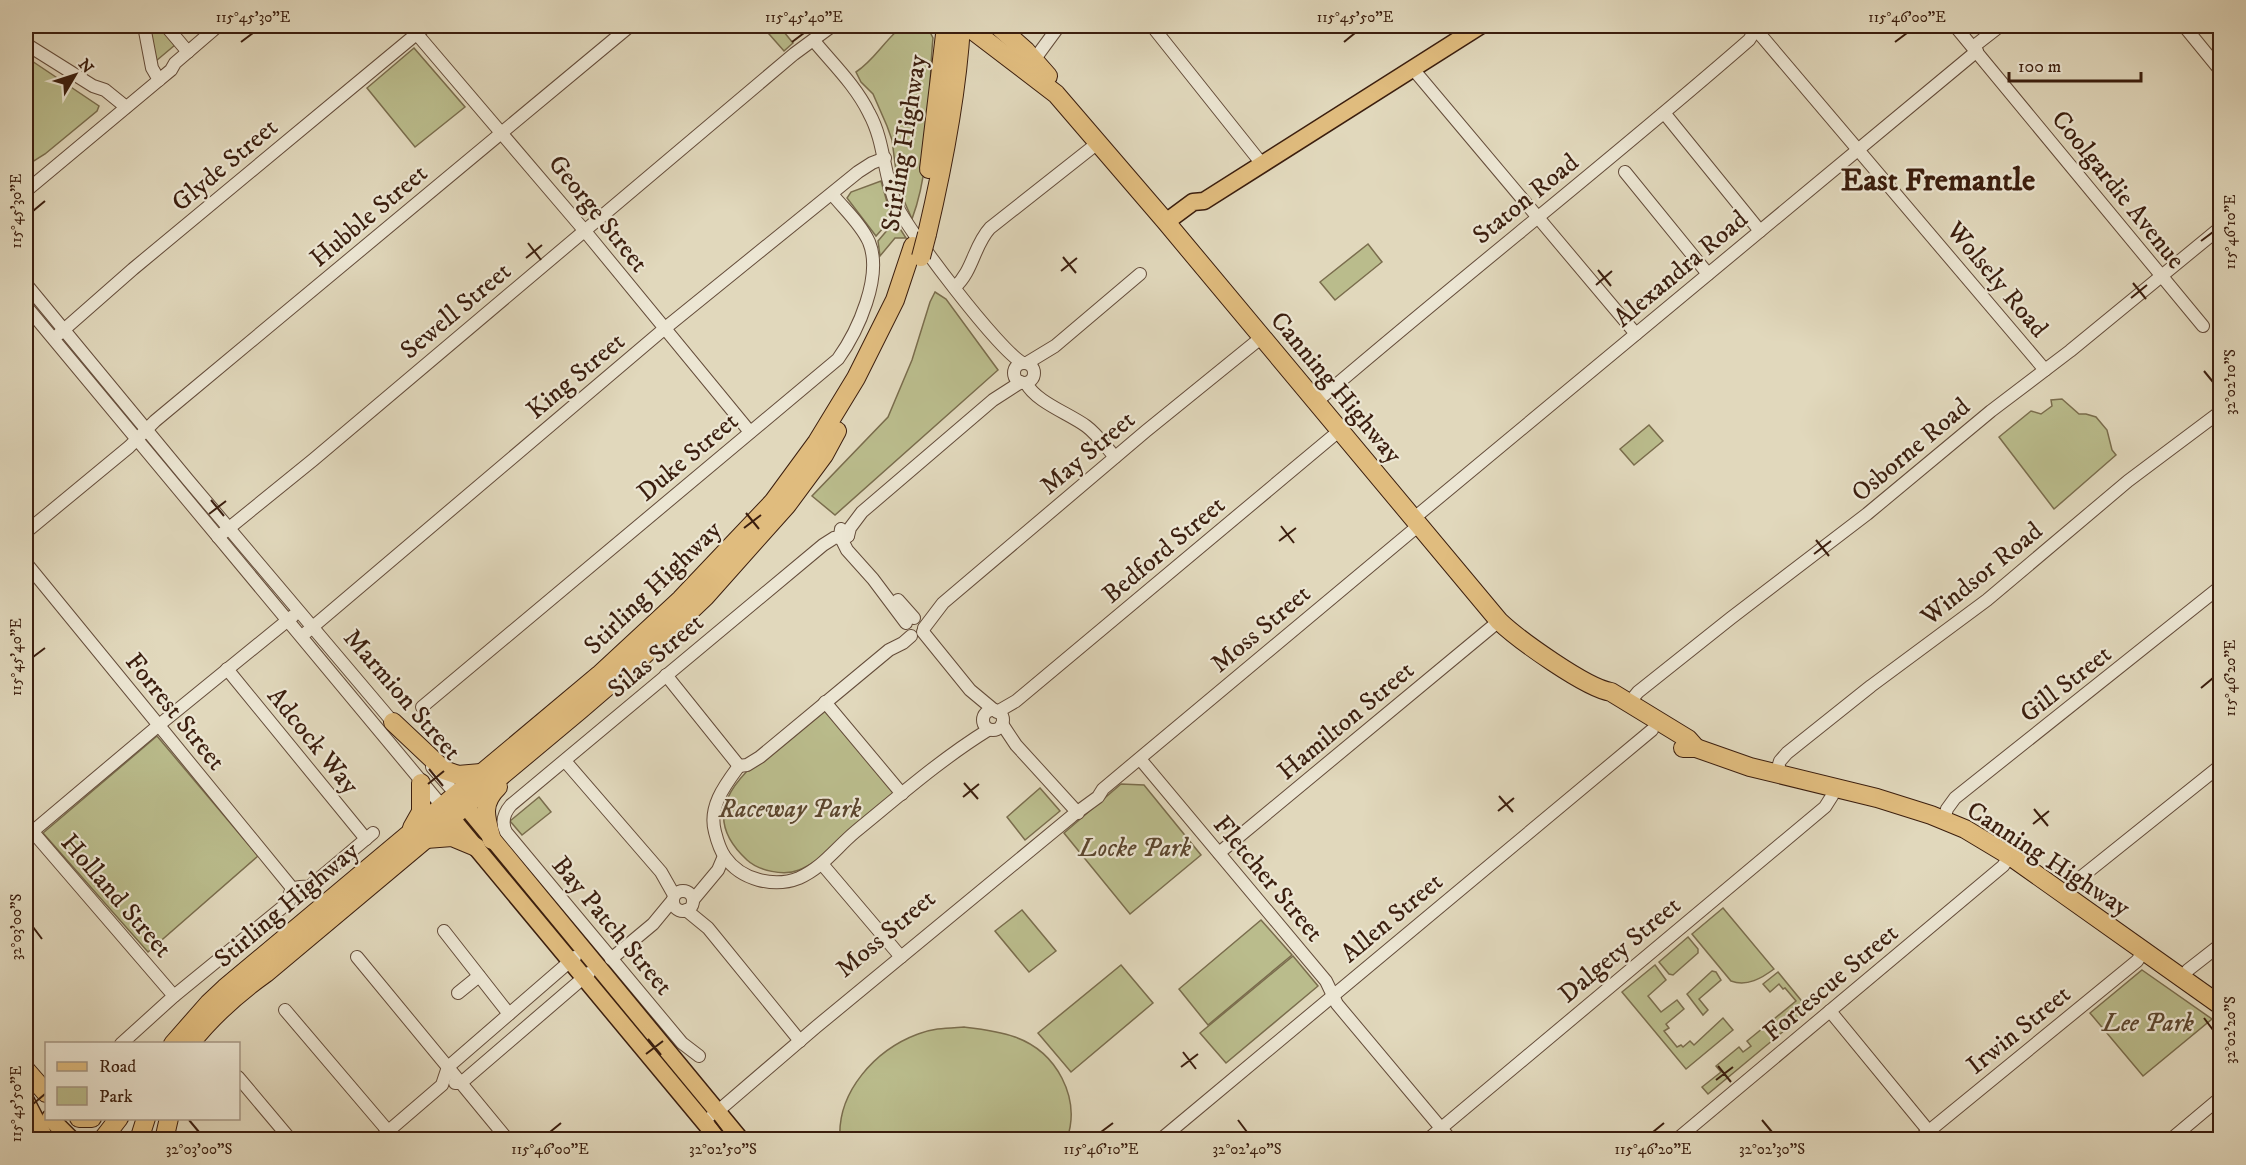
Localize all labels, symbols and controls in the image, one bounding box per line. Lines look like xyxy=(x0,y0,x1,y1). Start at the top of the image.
text: 115°45'30"E xyxy=(216,8,291,27)
text: 115°45'40"E xyxy=(765,8,843,27)
text: 115°45'50"E xyxy=(1317,8,1394,27)
text: 115°46'00"E xyxy=(1868,8,1946,27)
north arrow xyxy=(45,45,105,105)
scale bar xyxy=(2009,45,2141,83)
street label: Stirling Highway xyxy=(874,52,935,234)
text: N xyxy=(74,55,98,78)
text: 100 m xyxy=(2018,56,2061,78)
street label: Coolgardie Avenue xyxy=(2044,104,2192,276)
street label: Glyde Street xyxy=(165,111,285,219)
street label: Staton Road xyxy=(1466,146,1586,252)
street label: George Street xyxy=(540,149,655,279)
street label: Hubble Street xyxy=(303,157,435,275)
district label: East Fremantle xyxy=(1841,161,2035,201)
text: 115°45'30"E xyxy=(7,173,26,248)
text: 115°46'10"E xyxy=(2221,194,2240,270)
street label: Alexandra Road xyxy=(1607,203,1755,335)
street label: Wolsely Road xyxy=(1938,214,2055,345)
street label: Sewell Street xyxy=(394,255,518,367)
street label: Canning Highway xyxy=(1263,305,1410,471)
street label: King Street xyxy=(520,325,632,427)
text: 32°02'10"S xyxy=(2221,349,2240,415)
street label: Osborne Road xyxy=(1845,391,1977,509)
street label: May Street xyxy=(1034,404,1142,502)
street label: Duke Street xyxy=(630,405,745,509)
street label: Bedford Street xyxy=(1096,489,1232,611)
street label: Stirling Highway xyxy=(577,514,729,662)
street label: Windsor Road xyxy=(1914,515,2050,634)
street label: Moss Street xyxy=(1204,578,1318,681)
street label: Silas Street xyxy=(601,607,711,706)
text: 115°45'40"E xyxy=(7,618,26,696)
street label: Marmion Street xyxy=(336,622,468,768)
street label: Gill Street xyxy=(2013,638,2118,730)
text: 115°46'20"E xyxy=(2221,639,2240,716)
street label: Forrest Street xyxy=(117,646,232,777)
street label: Hamilton Street xyxy=(1271,654,1421,788)
street label: Adcock Way xyxy=(260,681,367,802)
park label: Raceway Park xyxy=(718,793,861,826)
street label: Canning Highway xyxy=(1960,794,2137,925)
street label: Fletcher Street xyxy=(1205,809,1330,949)
street label: Holland Street xyxy=(53,827,179,965)
park label: Locke Park xyxy=(1077,832,1191,865)
street label: Stirling Highway xyxy=(208,835,367,975)
street label: Bay Patch Street xyxy=(544,850,680,1002)
street label: Allen Street xyxy=(1334,866,1450,970)
street label: Moss Street xyxy=(829,883,943,986)
street label: Dalgety Street xyxy=(1552,889,1688,1011)
text: 32°03'00"S xyxy=(7,894,26,960)
street label: Fortescue Street xyxy=(1757,917,1905,1049)
street label: Irwin Street xyxy=(1960,978,2078,1082)
text: 32°02'20"S xyxy=(2221,996,2240,1064)
park label: Lee Park xyxy=(2100,1007,2194,1040)
legend xyxy=(45,1042,240,1120)
text: Road xyxy=(99,1056,136,1078)
text: 115°45'50"E xyxy=(7,1065,26,1142)
text: Park xyxy=(99,1086,133,1108)
text: 32°03'00"S xyxy=(166,1140,232,1159)
text: 115°46'00"E xyxy=(511,1140,589,1159)
text: 32°02'50"S xyxy=(689,1140,757,1159)
text: 115°46'10"E xyxy=(1063,1140,1139,1159)
text: 32°02'40"S xyxy=(1212,1140,1282,1159)
text: 115°46'20"E xyxy=(1615,1140,1692,1159)
text: 32°02'30"S xyxy=(1739,1140,1805,1159)

